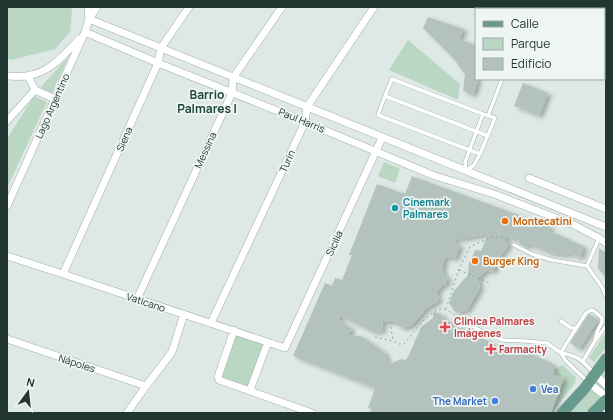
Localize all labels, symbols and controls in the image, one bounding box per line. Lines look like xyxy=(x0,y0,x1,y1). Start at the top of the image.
legend xyxy=(475,8,605,80)
text: Calle xyxy=(511,15,539,32)
text: Parque xyxy=(511,35,550,52)
text: Edificio xyxy=(511,55,551,72)
street label: Lago Argentino xyxy=(31,71,73,141)
district label: Barrio Palmares I xyxy=(177,86,237,117)
street label: Paul Harris xyxy=(277,104,327,136)
street label: Siena xyxy=(112,124,136,154)
street label: Messina xyxy=(191,130,219,170)
street label: Turín xyxy=(276,147,298,175)
place label: Cinemark Palmares xyxy=(403,195,450,221)
marker: Cinemark Palmares xyxy=(390,203,400,213)
place label: Montecatini xyxy=(513,214,572,228)
marker: Montecatini xyxy=(500,216,510,226)
street label: Sicilia xyxy=(322,228,346,258)
place label: Burger King xyxy=(483,254,539,268)
marker: Burger King xyxy=(470,256,480,266)
street label: Vaticano xyxy=(125,289,167,315)
place label: Clinica Palmares Imágenes xyxy=(454,314,535,340)
marker: Clinica Palmares Imágenes xyxy=(439,321,451,333)
place label: Farmacity xyxy=(499,342,547,356)
marker: Farmacity xyxy=(486,344,496,354)
street label: Nápoles xyxy=(57,351,97,375)
north arrow xyxy=(8,372,48,412)
text: N xyxy=(25,374,37,390)
place label: Vea xyxy=(541,382,559,396)
marker: Vea xyxy=(528,384,538,394)
place label: The Market xyxy=(433,394,487,408)
marker: The Market xyxy=(490,396,500,406)

